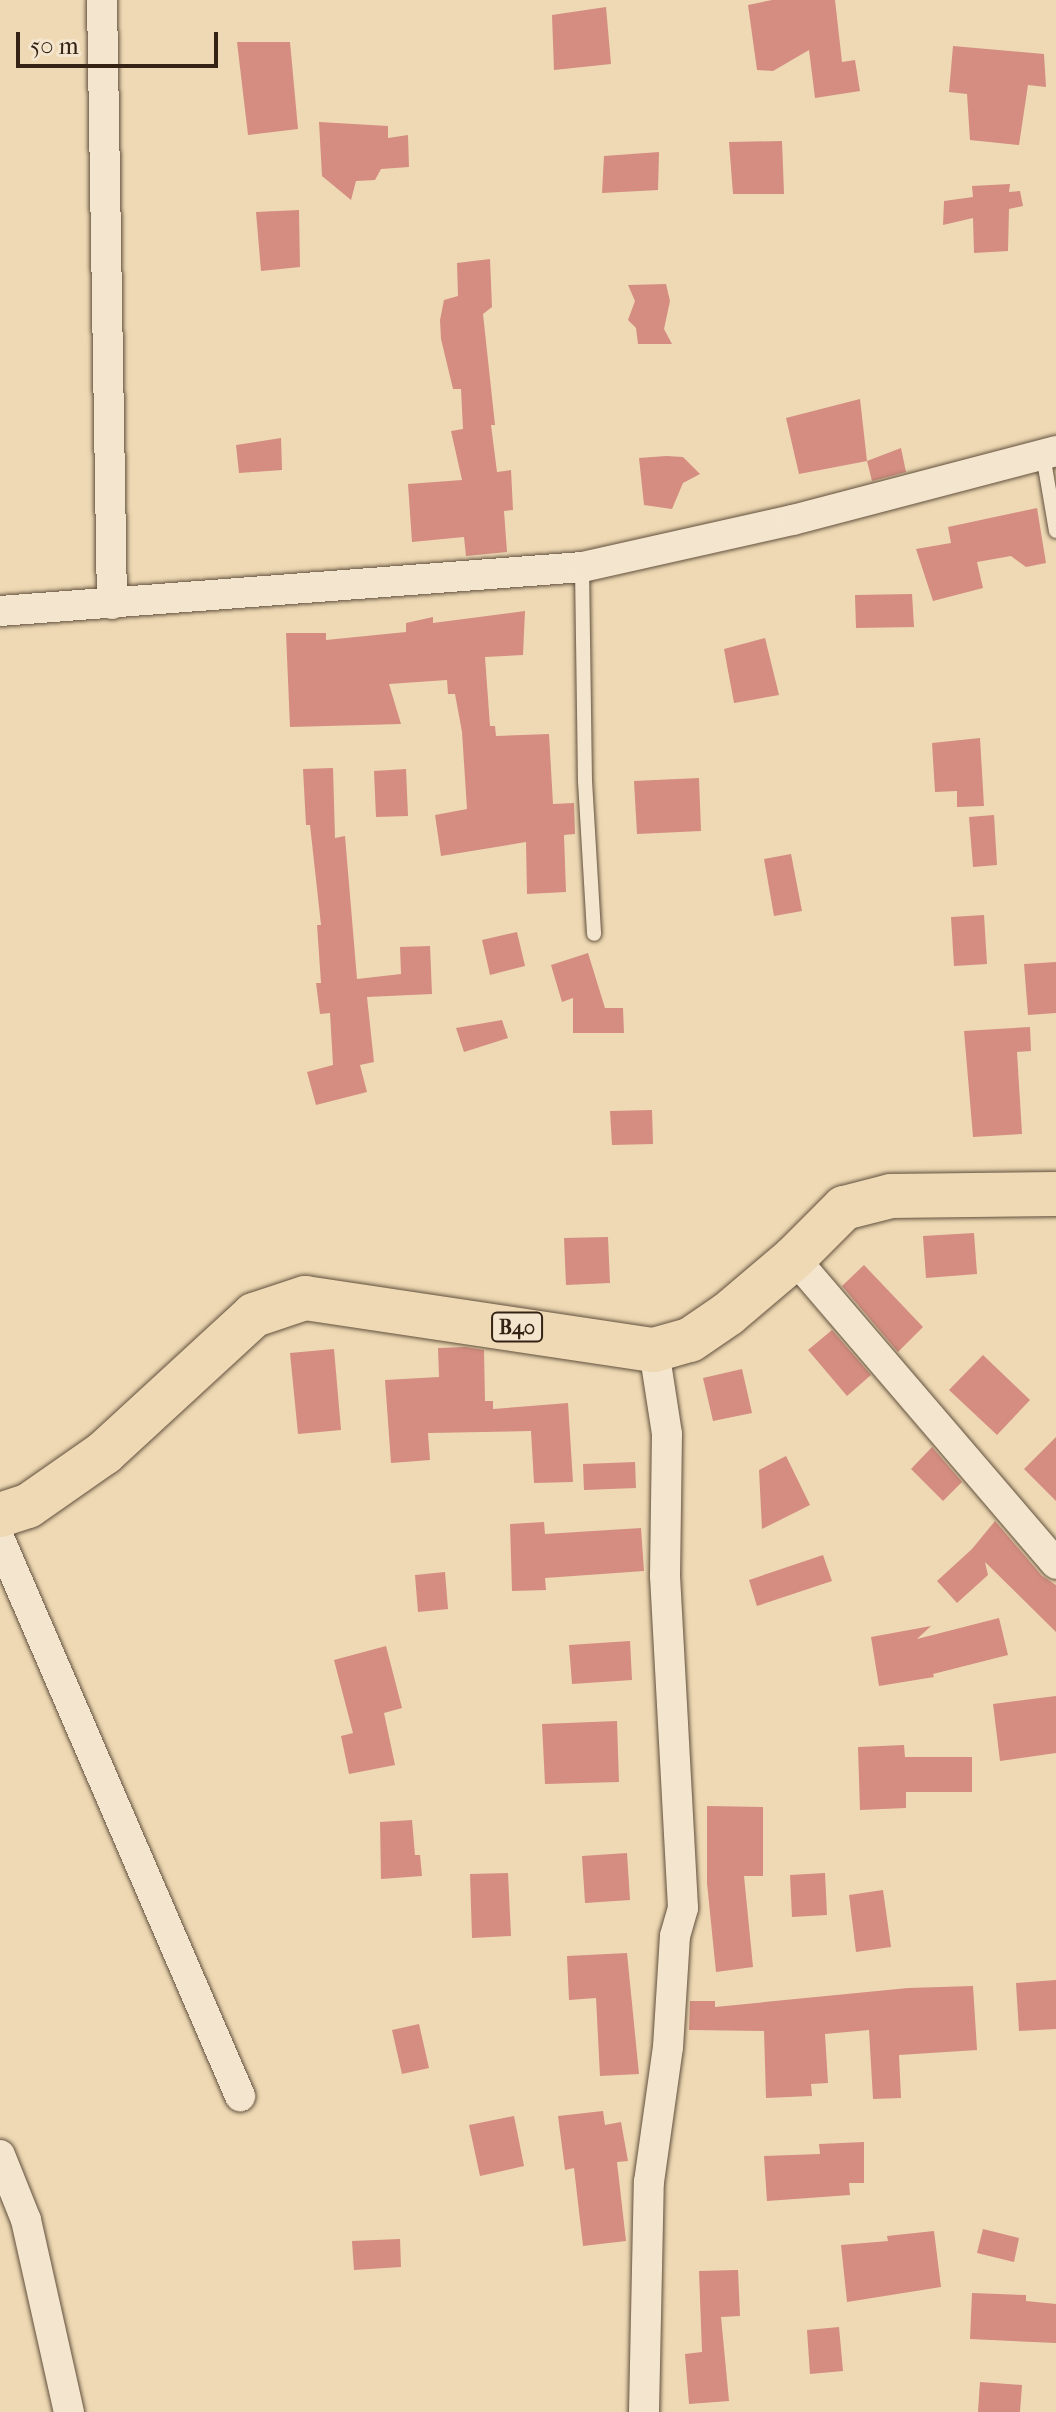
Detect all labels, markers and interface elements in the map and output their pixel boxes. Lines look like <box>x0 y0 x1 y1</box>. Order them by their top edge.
scale bar <box>20 16 222 66</box>
text: 50 m <box>30 32 79 60</box>
road number: B40 <box>491 1311 543 1343</box>

